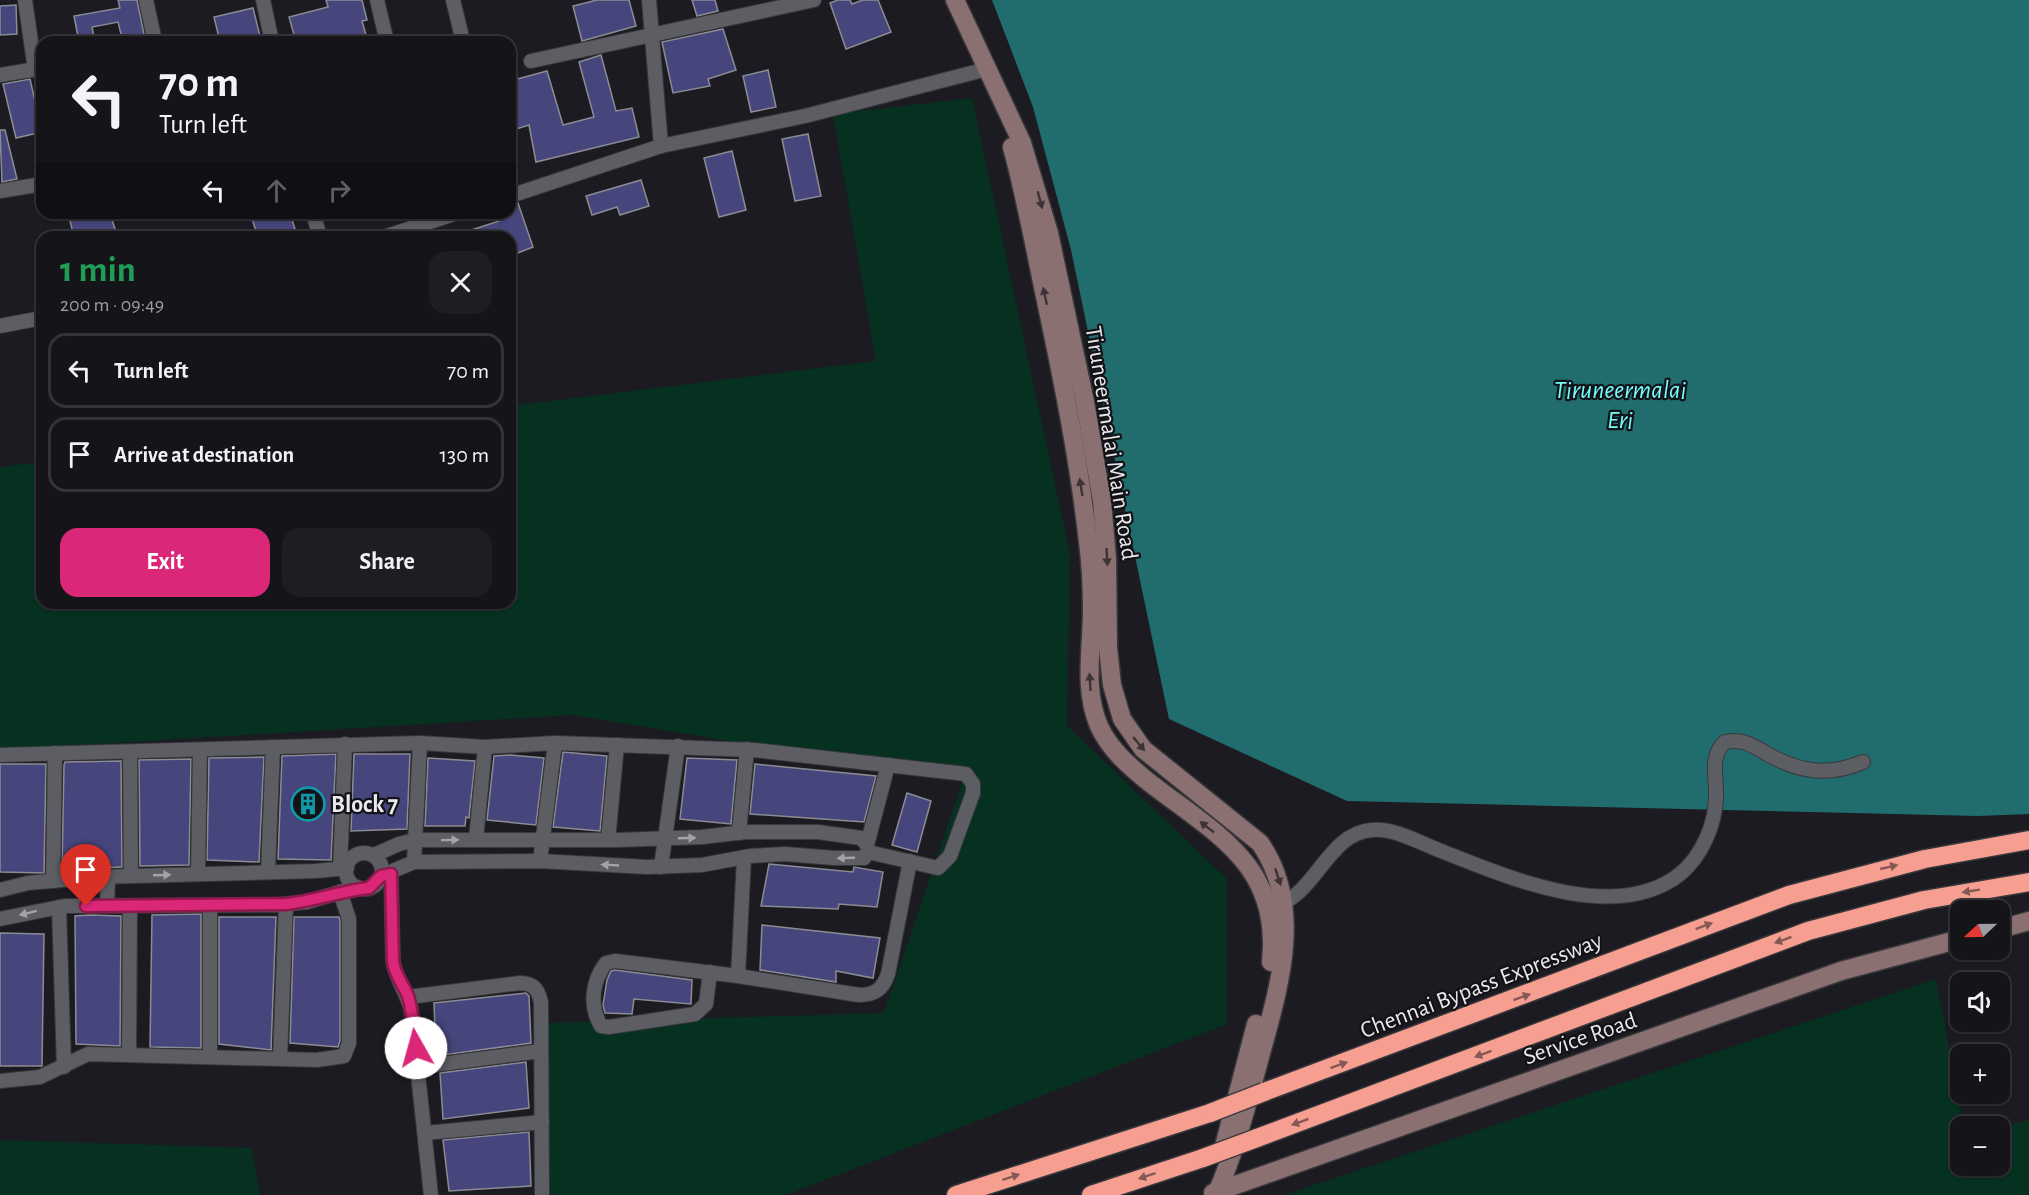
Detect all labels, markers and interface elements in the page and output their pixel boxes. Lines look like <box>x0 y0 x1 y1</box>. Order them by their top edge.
icon: left <box>60 60 138 138</box>
text: 70 m <box>159 62 239 104</box>
text: Turn left <box>159 111 247 138</box>
icon: left <box>197 174 230 207</box>
icon: ahead <box>260 174 293 207</box>
icon: right <box>323 174 356 207</box>
one-way arrow <box>1036 192 1045 210</box>
button: close <box>429 251 492 314</box>
text: 1 min <box>60 252 136 288</box>
one-way arrow <box>1040 286 1049 305</box>
text: 200 m · 09:49 <box>60 295 164 315</box>
street label: Tiruneermalai Main Road <box>1081 325 1141 562</box>
icon: left <box>63 354 96 387</box>
text: Turn left <box>114 360 188 382</box>
text: 70 m <box>447 360 489 382</box>
water label: Tiruneermalai Eri <box>1554 377 1686 433</box>
icon: arrive <box>63 438 96 471</box>
text: Arrive at destination <box>114 444 294 466</box>
text: 130 m <box>440 444 489 466</box>
one-way arrow <box>1076 478 1085 497</box>
button: Exit <box>60 528 270 597</box>
button: Share <box>282 528 492 597</box>
one-way arrow <box>1103 547 1112 566</box>
one-way arrow <box>1086 672 1095 691</box>
one-way arrow <box>1133 736 1146 752</box>
building icon: Block 7 <box>290 786 326 822</box>
place label: Block 7 <box>331 793 398 817</box>
one-way arrow <box>1199 821 1215 834</box>
one-way arrow <box>677 833 696 842</box>
one-way arrow <box>441 835 460 845</box>
pin <box>60 844 111 906</box>
icon: arrive <box>69 853 102 886</box>
one-way arrow <box>837 853 856 863</box>
one-way arrow <box>601 860 620 870</box>
one-way arrow <box>1880 862 1899 871</box>
one-way arrow <box>1274 868 1283 886</box>
one-way arrow <box>153 871 172 880</box>
one-way arrow <box>1962 886 1981 895</box>
north arrow <box>1950 900 2010 960</box>
map controls <box>1950 900 2010 1176</box>
one-way arrow <box>19 908 38 918</box>
one-way arrow <box>1695 921 1713 931</box>
street label: Chennai Bypass Expressway <box>1357 929 1606 1043</box>
one-way arrow <box>1774 936 1792 945</box>
button: sound <box>1950 972 2010 1032</box>
one-way arrow <box>1513 991 1531 1001</box>
street label: Service Road <box>1521 1008 1640 1069</box>
position arrow <box>384 1016 448 1080</box>
button: + <box>1950 1044 2010 1104</box>
one-way arrow <box>1474 1049 1492 1059</box>
one-way arrow <box>1330 1059 1348 1069</box>
button: − <box>1950 1116 2010 1176</box>
one-way arrow <box>1291 1118 1309 1127</box>
one-way arrow <box>1002 1172 1020 1181</box>
one-way arrow <box>1138 1172 1156 1181</box>

